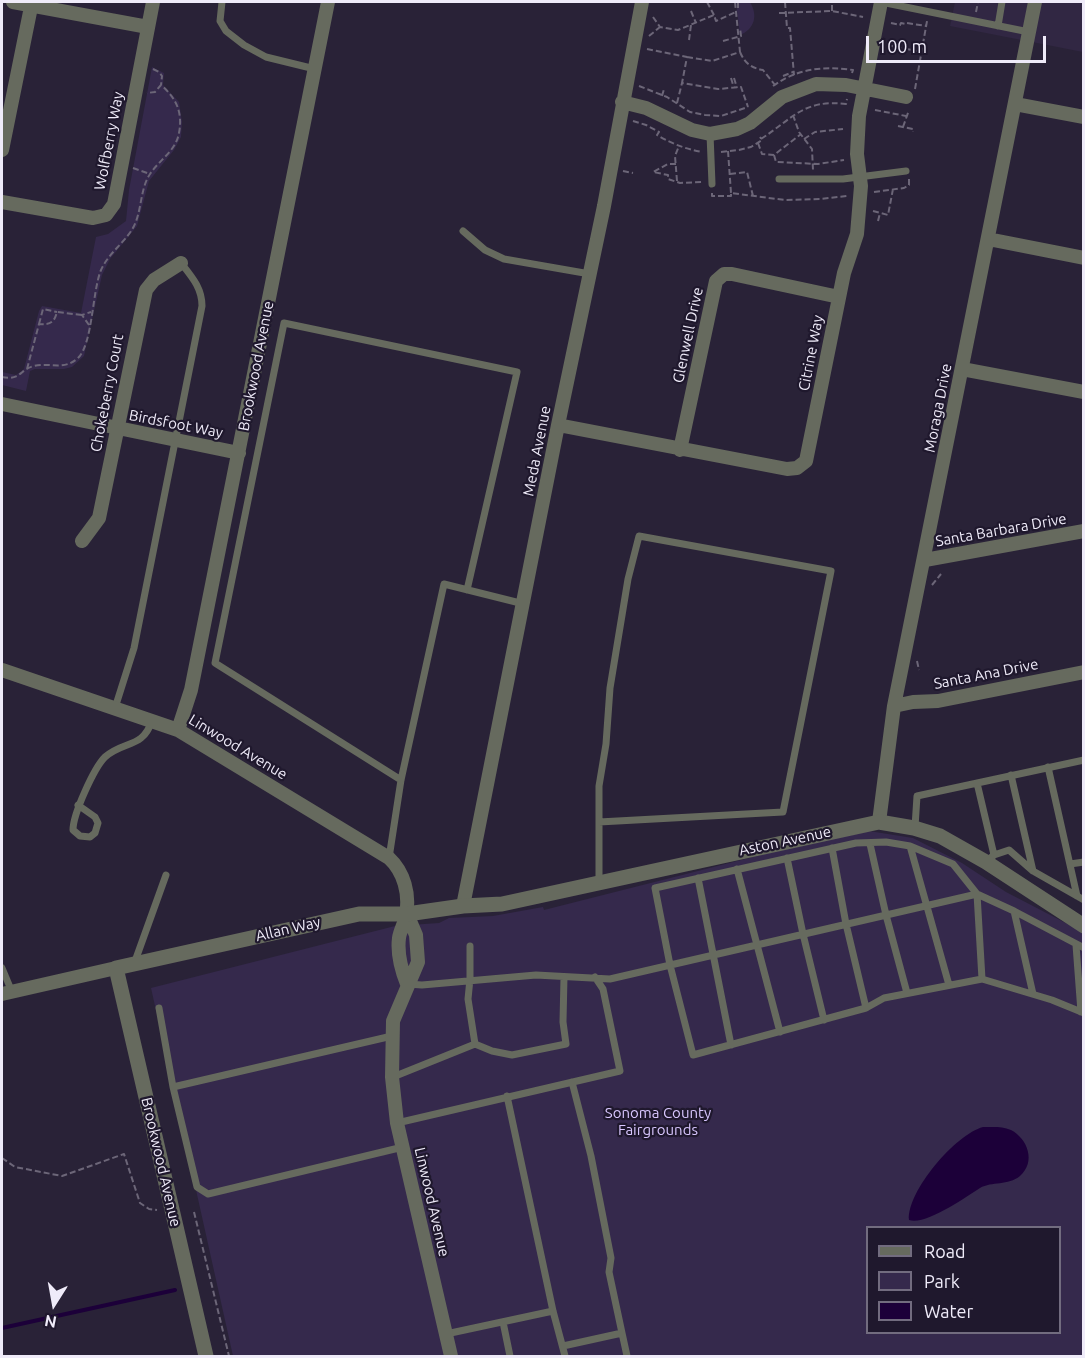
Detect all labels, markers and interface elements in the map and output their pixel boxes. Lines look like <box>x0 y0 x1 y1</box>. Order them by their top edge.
scale bar <box>869 24 1049 62</box>
text: 100 m <box>877 36 927 56</box>
street label: Wolfberry Way <box>91 90 127 192</box>
street label: Glenwell Drive <box>669 286 707 384</box>
street label: Brookwood Avenue <box>235 299 277 433</box>
street label: Citrine Way <box>795 314 827 392</box>
street label: Chokeberry Court <box>87 333 127 453</box>
street label: Moraga Drive <box>921 362 955 454</box>
street label: Meda Avenue <box>519 404 555 498</box>
street label: Birdsfoot Way <box>128 406 224 442</box>
street label: Santa Barbara Drive <box>934 510 1068 550</box>
street label: Santa Ana Drive <box>932 655 1040 693</box>
street label: Linwood Avenue <box>185 711 291 783</box>
street label: Aston Avenue <box>737 822 833 860</box>
street label: Allan Way <box>254 913 322 945</box>
street label: Brookwood Avenue <box>137 1096 185 1228</box>
park label: Sonoma County Fairgrounds <box>605 1104 711 1139</box>
street label: Linwood Avenue <box>411 1146 453 1258</box>
legend <box>866 1226 1061 1334</box>
text: Road <box>924 1241 966 1261</box>
text: Park <box>924 1271 960 1291</box>
north arrow <box>24 1274 84 1334</box>
text: Water <box>924 1301 973 1321</box>
text: N <box>43 1312 58 1332</box>

